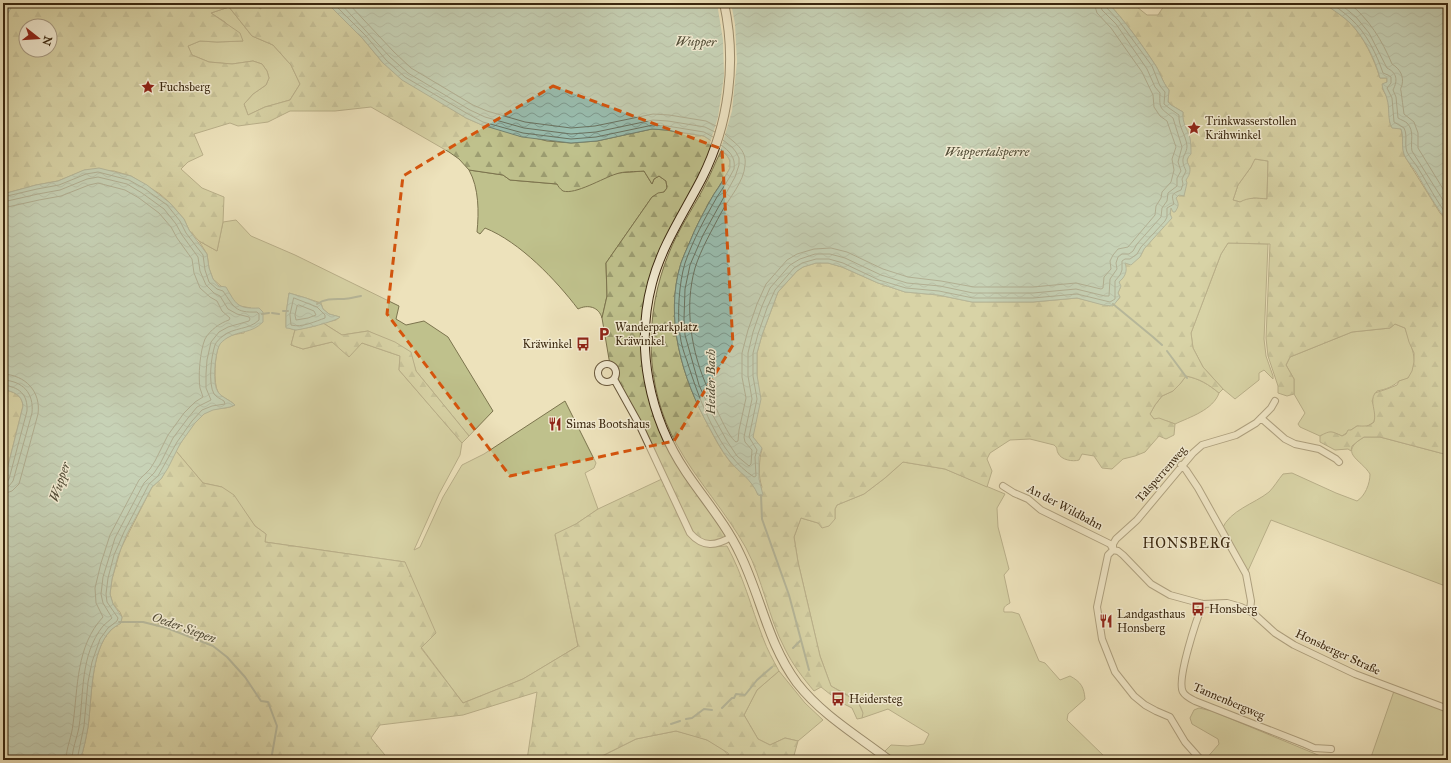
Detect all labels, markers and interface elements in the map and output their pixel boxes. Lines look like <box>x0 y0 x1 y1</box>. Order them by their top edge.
north arrow <box>18 18 58 58</box>
text: N <box>39 34 55 48</box>
water label: Wupper <box>675 34 717 50</box>
place icon: Fuchsberg <box>140 79 156 95</box>
place label: Fuchsberg <box>159 80 211 95</box>
place label: Trinkwasserstollen Krähwinkel <box>1205 114 1297 142</box>
place icon: Trinkwasserstollen Krähwinkel <box>1186 120 1202 136</box>
water label: Wuppertalsperre <box>945 144 1030 160</box>
place label: Wanderparkplatz Kräwinkel <box>615 320 698 348</box>
parking icon: Wanderparkplatz Kräwinkel <box>596 326 612 342</box>
bus stop icon: Kräwinkel <box>575 336 591 352</box>
place label: Kräwinkel <box>523 337 573 351</box>
water label: Heider Bach <box>703 349 719 416</box>
restaurant icon: Simas Bootshaus <box>547 416 563 432</box>
place label: Simas Bootshaus <box>566 417 650 431</box>
street label: Talsperrenweg <box>1133 443 1190 506</box>
water label: Wupper <box>46 460 74 504</box>
street label: An der Wildbahn <box>1024 481 1105 533</box>
district label: HONSBERG <box>1142 535 1232 552</box>
bus stop icon: Honsberg <box>1190 601 1206 617</box>
place label: Honsberg <box>1209 602 1258 617</box>
place label: Landgasthaus Honsberg <box>1117 607 1185 636</box>
water label: Oeder Siepen <box>150 609 218 647</box>
restaurant icon: Landgasthaus Honsberg <box>1098 613 1114 629</box>
street label: Honsberger Straße <box>1293 626 1383 679</box>
street label: Tannenbergweg <box>1191 680 1267 723</box>
bus stop icon: Heidersteg <box>830 691 846 707</box>
place label: Heidersteg <box>849 692 903 707</box>

